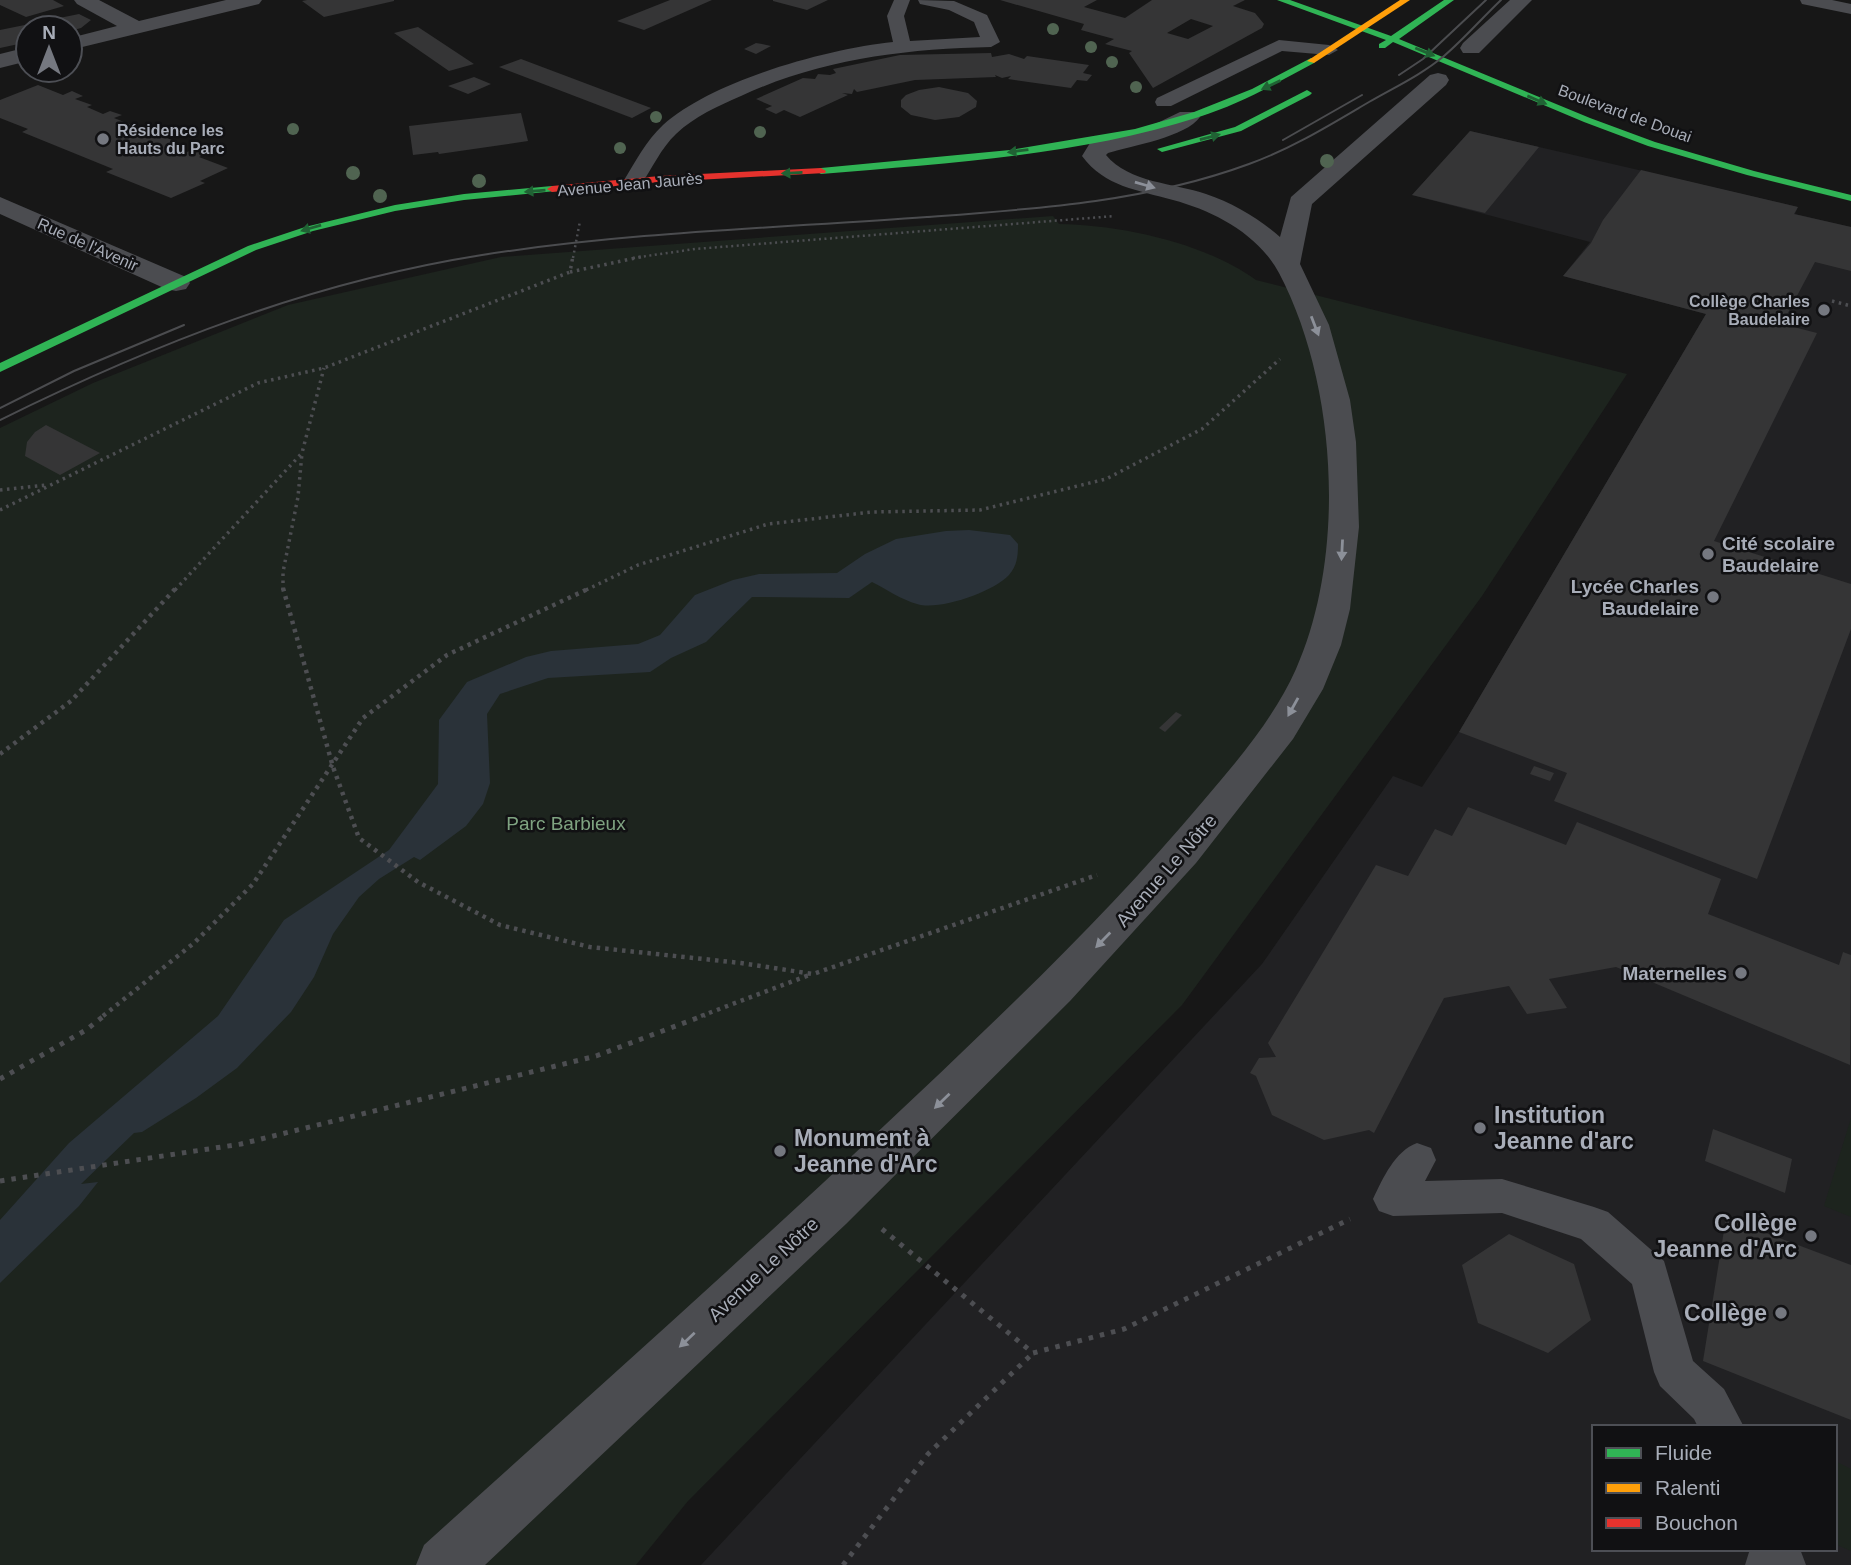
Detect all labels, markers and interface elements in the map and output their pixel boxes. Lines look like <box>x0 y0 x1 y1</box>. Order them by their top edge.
north arrow <box>14 14 84 84</box>
text: N <box>42 22 56 43</box>
one-way arrow <box>1414 46 1435 57</box>
one-way arrow <box>1261 79 1281 91</box>
street label: Boulevard de Douai <box>1556 81 1694 145</box>
one-way arrow <box>1526 94 1547 105</box>
place label: Résidence les Hauts du Parc <box>117 122 225 157</box>
marker: Résidence les Hauts du Parc <box>95 131 111 147</box>
one-way arrow <box>1200 132 1221 142</box>
one-way arrow <box>1007 146 1029 157</box>
one-way arrow <box>781 168 803 179</box>
street label: Avenue Jean Jaurès <box>557 170 703 199</box>
one-way arrow <box>1135 180 1156 190</box>
one-way arrow <box>524 186 546 197</box>
street label: Rue de l'Avenir <box>35 215 141 274</box>
one-way arrow <box>300 224 321 234</box>
place label: Collège Charles Baudelaire <box>1689 293 1810 328</box>
marker: Collège Charles Baudelaire <box>1816 302 1832 318</box>
one-way arrow <box>1309 316 1320 337</box>
place label: Cité scolaire Baudelaire <box>1722 533 1835 576</box>
one-way arrow <box>1337 540 1348 562</box>
marker: Cité scolaire Baudelaire <box>1700 546 1716 562</box>
place label: Lycée Charles Baudelaire <box>1571 576 1699 619</box>
marker: Lycée Charles Baudelaire <box>1705 589 1721 605</box>
one-way arrow <box>1287 697 1299 717</box>
street label: Avenue Le Nôtre <box>1112 810 1221 931</box>
park label: Parc Barbieux <box>506 813 626 834</box>
one-way arrow <box>1096 931 1112 948</box>
place label: Maternelles <box>1622 963 1727 984</box>
marker: Maternelles <box>1733 965 1749 981</box>
one-way arrow <box>934 1092 951 1108</box>
place label: Institution Jeanne d'arc <box>1494 1102 1634 1154</box>
marker: Institution Jeanne d'arc <box>1472 1120 1488 1136</box>
place label: Monument à Jeanne d'Arc <box>794 1125 938 1177</box>
marker: Monument à Jeanne d'Arc <box>772 1143 788 1159</box>
place label: Collège Jeanne d'Arc <box>1653 1210 1797 1262</box>
street label: Avenue Le Nôtre <box>704 1213 823 1326</box>
marker: Collège Jeanne d'Arc <box>1803 1228 1819 1244</box>
place label: Collège <box>1684 1300 1767 1326</box>
marker: Collège <box>1773 1305 1789 1321</box>
one-way arrow <box>678 1332 696 1348</box>
legend <box>1592 1425 1837 1551</box>
text: Fluide <box>1655 1441 1712 1464</box>
text: Ralenti <box>1655 1476 1720 1499</box>
text: Bouchon <box>1655 1511 1738 1534</box>

